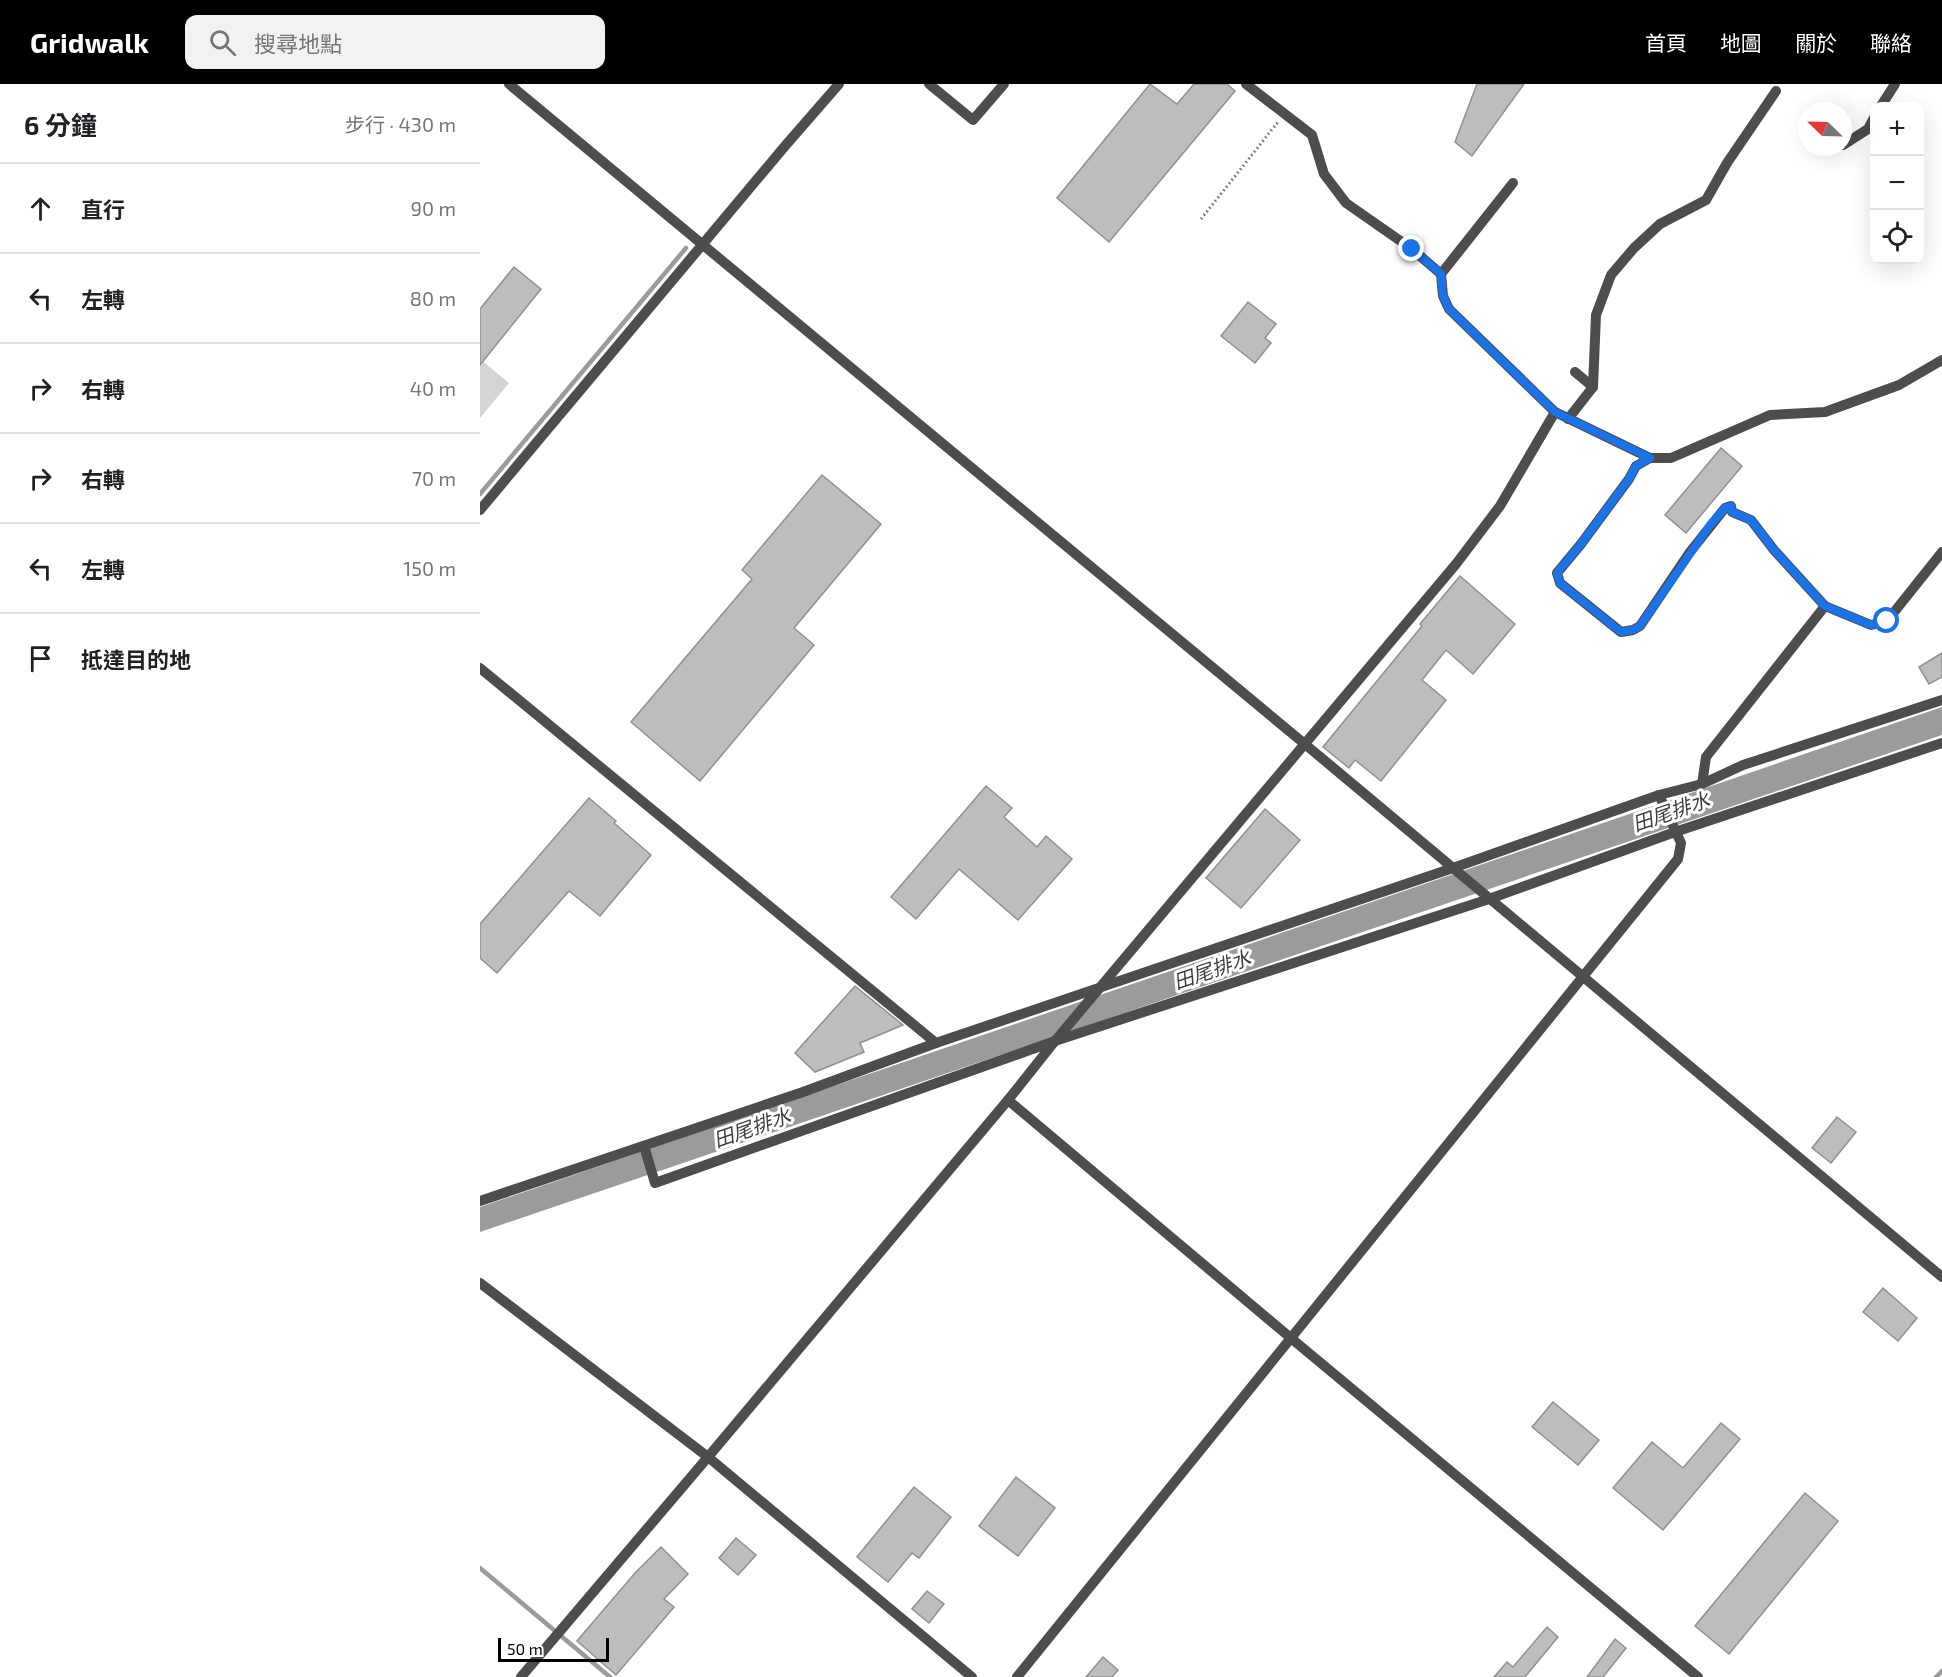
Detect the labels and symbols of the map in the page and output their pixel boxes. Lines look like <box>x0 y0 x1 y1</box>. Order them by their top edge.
north arrow <box>1798 102 1852 156</box>
route end <box>1398 235 1424 261</box>
route start <box>1873 607 1899 633</box>
water label: 田尾排水 <box>1629 786 1713 835</box>
water label: 田尾排水 <box>1170 944 1254 993</box>
water label: 田尾排水 <box>710 1102 794 1151</box>
scale bar <box>498 1635 609 1662</box>

